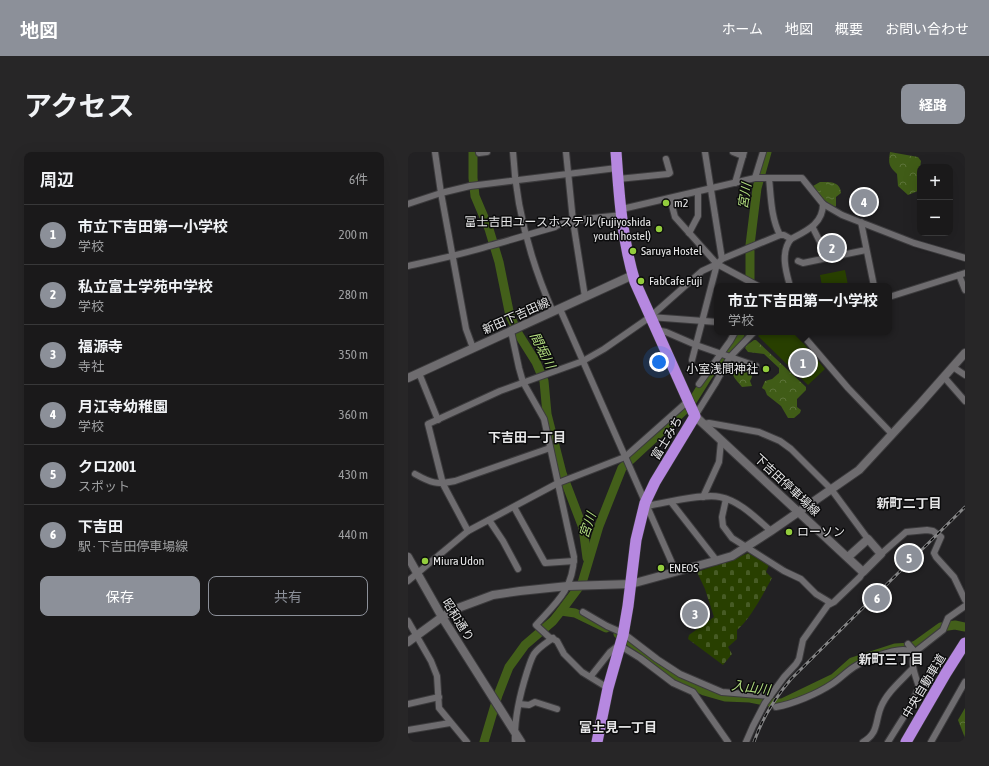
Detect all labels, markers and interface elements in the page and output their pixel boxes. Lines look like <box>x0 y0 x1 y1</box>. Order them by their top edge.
text: 地図 <box>20 19 58 41</box>
text: ホーム <box>721 21 763 37</box>
text: 地図 <box>785 21 813 37</box>
text: 概要 <box>835 21 863 37</box>
text: お問い合わせ <box>885 21 969 37</box>
button: 経路 <box>901 84 965 124</box>
text: アクセス <box>24 90 135 122</box>
map controls <box>917 164 953 236</box>
button: + <box>917 164 953 200</box>
text: 周辺 <box>40 170 74 190</box>
text: 6件 <box>349 172 368 187</box>
water label: 宮川 <box>735 180 754 210</box>
pin: 4 <box>851 187 877 217</box>
place label: m2 <box>674 196 688 210</box>
marker: m2 <box>661 198 671 208</box>
button: − <box>917 200 953 236</box>
place label: 富士吉田ユースホステル (Fujiyoshida youth hostel) <box>464 215 651 243</box>
text: 市立下吉田第一小学校 <box>78 218 228 235</box>
marker: 富士吉田ユースホステル (Fujiyoshida youth hostel) <box>654 224 664 234</box>
text: 1 <box>50 227 56 242</box>
text: 200 m <box>339 227 368 242</box>
pin: 2 <box>819 233 845 263</box>
text: 学校 <box>78 239 104 254</box>
place label: Saruya Hostel <box>641 244 703 258</box>
marker: Saruya Hostel <box>628 246 638 256</box>
place label: FabCafe Fuji <box>649 274 702 288</box>
marker: FabCafe Fuji <box>636 276 646 286</box>
text: 私立富士学苑中学校 <box>78 278 213 295</box>
popup <box>714 283 892 335</box>
text: 2 <box>50 287 56 302</box>
text: 280 m <box>339 287 368 302</box>
text: 市立下吉田第一小学校 <box>728 292 878 309</box>
street label: 新田下吉田線 <box>480 295 552 337</box>
text: 学校 <box>78 299 104 314</box>
text: 学校 <box>728 313 754 328</box>
water label: 間堀川 <box>527 329 559 373</box>
text: 福源寺 <box>78 338 123 355</box>
text: 3 <box>50 347 56 362</box>
text: 350 m <box>339 347 368 362</box>
pin: 1 <box>790 348 816 378</box>
your location <box>649 352 669 372</box>
text: 寺社 <box>78 359 104 374</box>
place label: 小室浅間神社 <box>686 362 758 376</box>
marker: 小室浅間神社 <box>761 364 771 374</box>
text: 月江寺幼稚園 <box>78 398 168 415</box>
text: 4 <box>50 407 56 422</box>
text: 360 m <box>339 407 368 422</box>
street label: 富士みち <box>649 414 685 462</box>
text: 学校 <box>78 419 104 434</box>
district label: 下吉田一丁目 <box>488 430 566 445</box>
street label: 下吉田停車場線 <box>752 451 822 519</box>
text: クロ2001 <box>78 458 136 475</box>
text: 5 <box>50 467 56 482</box>
text: 430 m <box>339 467 368 482</box>
text: スポット <box>78 479 130 494</box>
district label: 新町二丁目 <box>876 496 942 511</box>
water label: 宮川 <box>576 509 599 540</box>
text: 下吉田 <box>78 518 123 535</box>
place label: ローソン <box>797 525 845 539</box>
text: 6 <box>50 527 56 542</box>
text: 440 m <box>339 527 368 542</box>
marker: ローソン <box>784 527 794 537</box>
text: 駅 · 下吉田停車場線 <box>78 539 188 554</box>
pin: 5 <box>896 543 922 573</box>
place label: Miura Udon <box>433 554 484 568</box>
marker: Miura Udon <box>420 556 430 566</box>
place label: ENEOS <box>669 561 698 575</box>
marker: ENEOS <box>656 563 666 573</box>
button: 保存 <box>40 576 200 616</box>
button: 共有 <box>208 576 368 616</box>
pin: 6 <box>864 583 890 613</box>
street label: 昭和通り <box>439 596 477 644</box>
pin: 3 <box>682 599 708 629</box>
district label: 新町三丁目 <box>858 652 924 667</box>
street label: 中央自動車道 <box>899 652 949 720</box>
water label: 入山川 <box>731 678 773 698</box>
district label: 富士見一丁目 <box>579 720 657 735</box>

